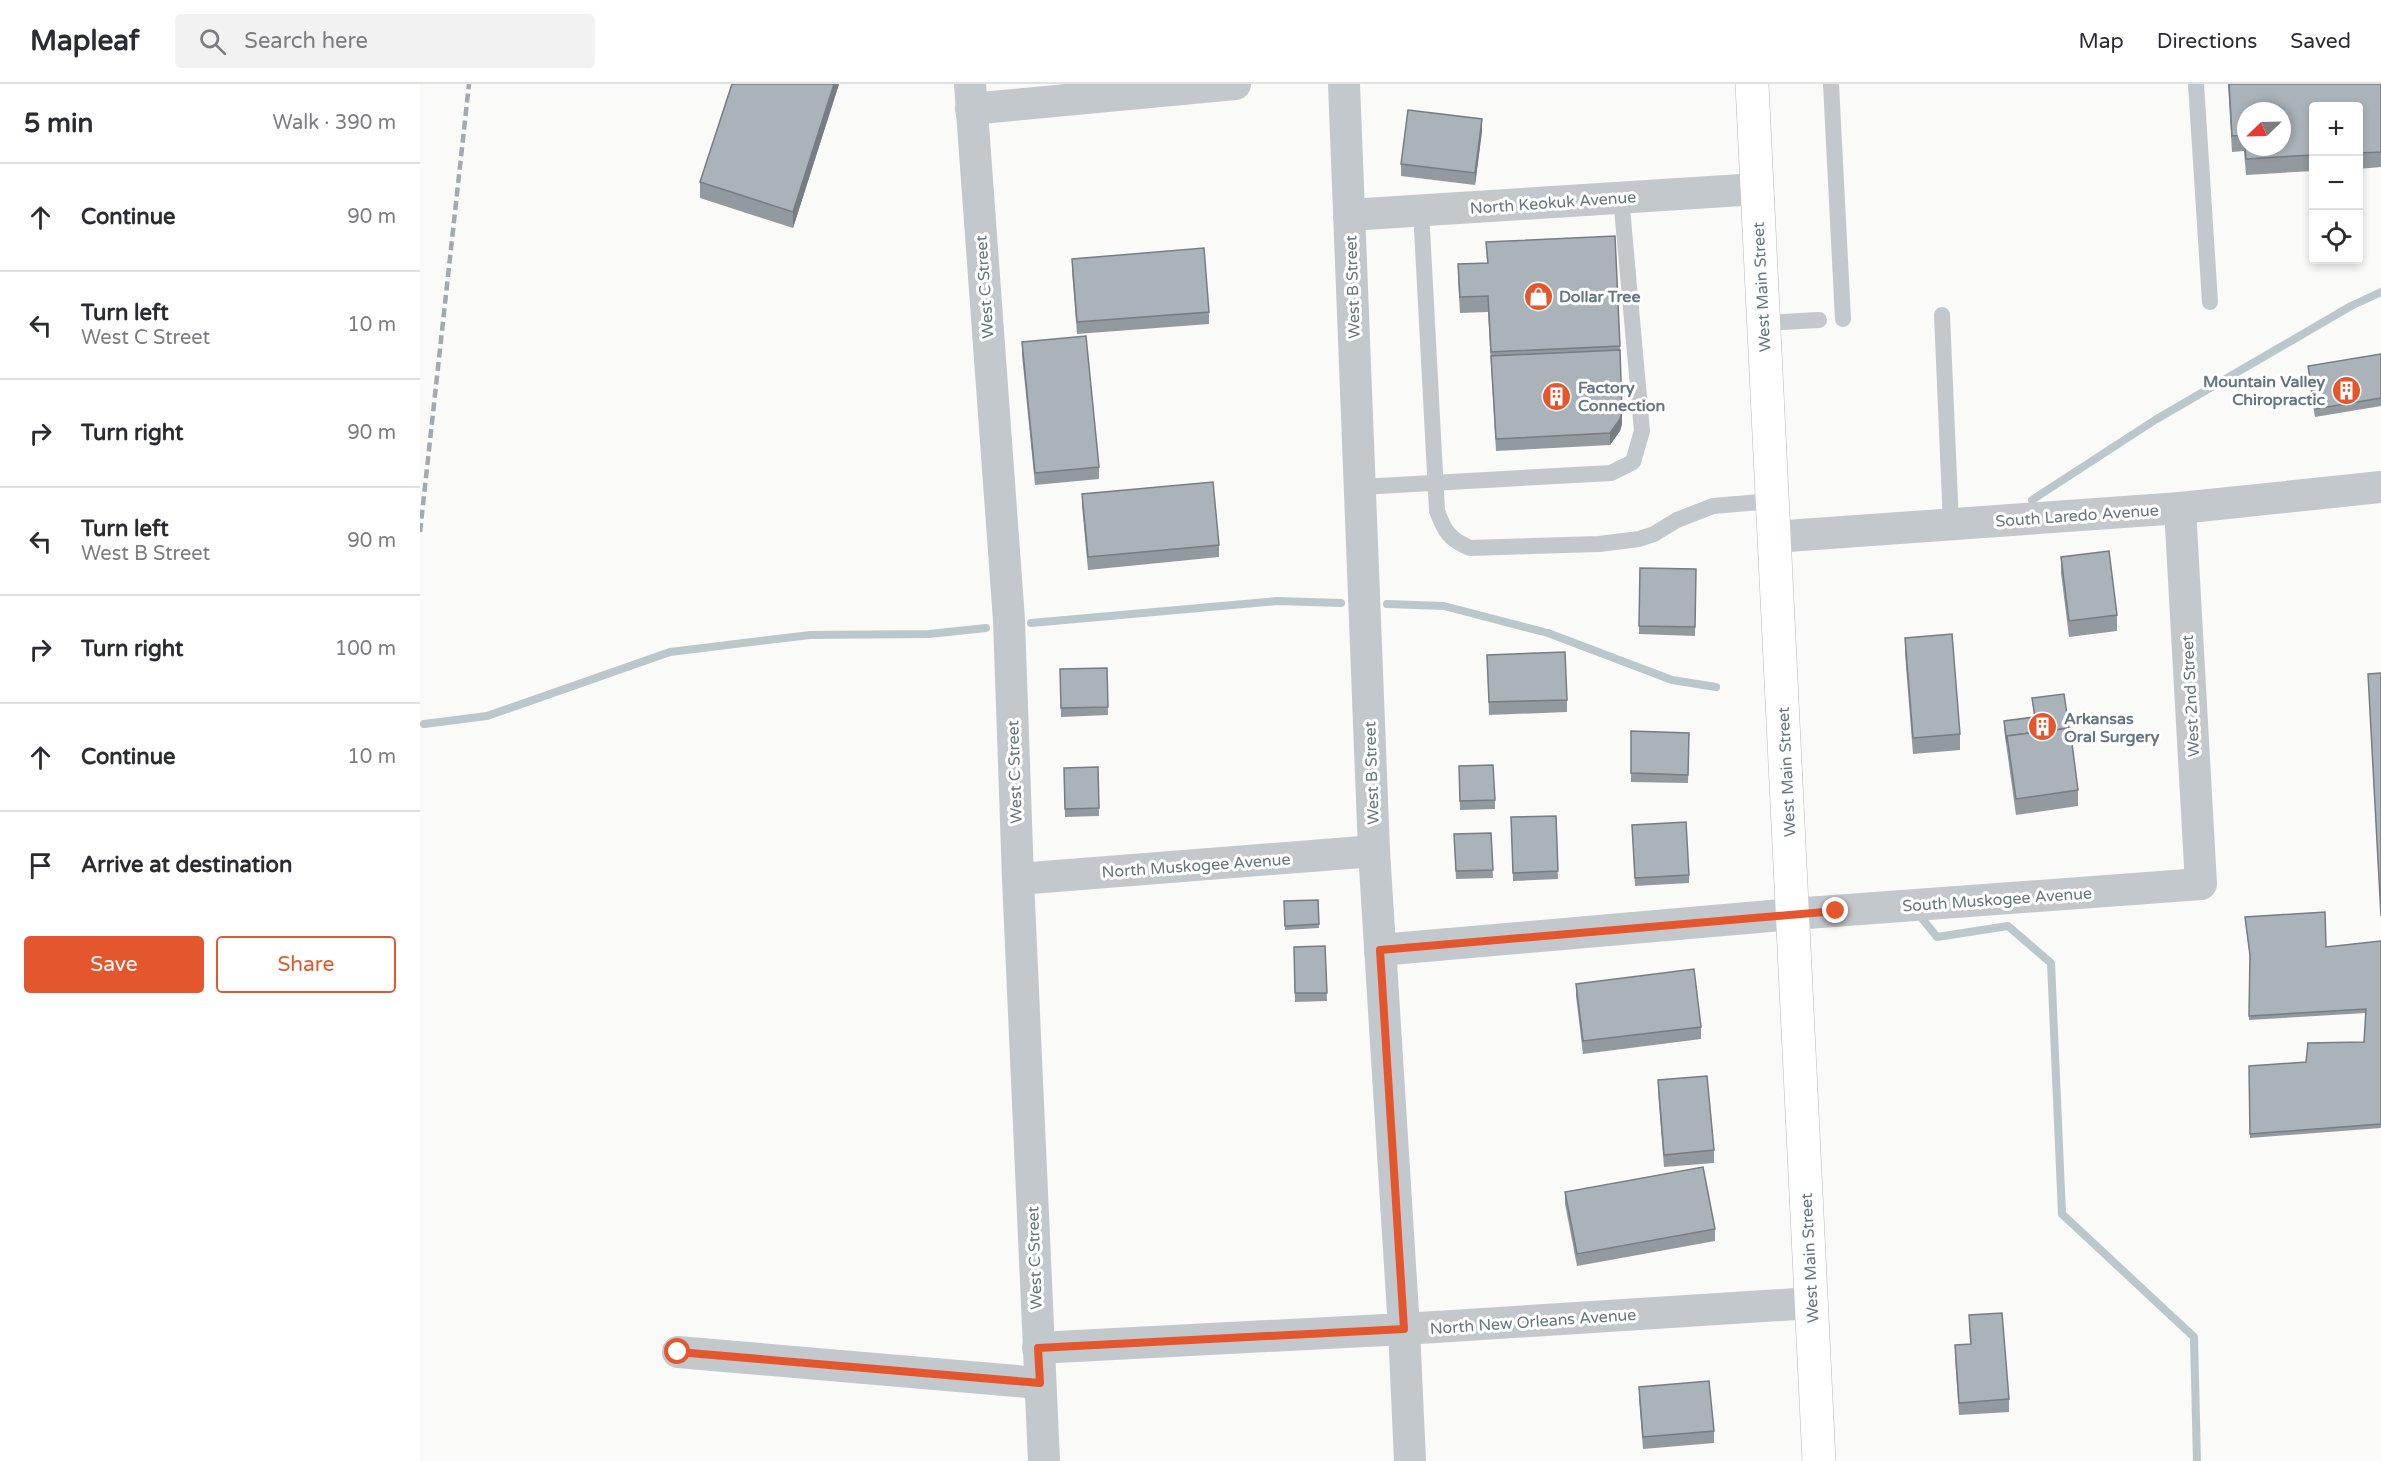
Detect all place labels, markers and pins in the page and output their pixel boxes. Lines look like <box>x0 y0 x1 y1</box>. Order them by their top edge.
shop icon: Dollar Tree <box>1522 280 1554 312</box>
place label: Dollar Tree <box>1559 287 1640 307</box>
place label: Mountain Valley Chiropractic <box>2203 372 2325 410</box>
building icon: Mountain Valley Chiropractic <box>2330 374 2362 406</box>
place label: Factory Connection <box>1578 378 1665 416</box>
building icon: Factory Connection <box>1541 380 1573 412</box>
place label: Arkansas Oral Surgery <box>2064 709 2160 747</box>
building icon: Arkansas Oral Surgery <box>2027 711 2059 743</box>

